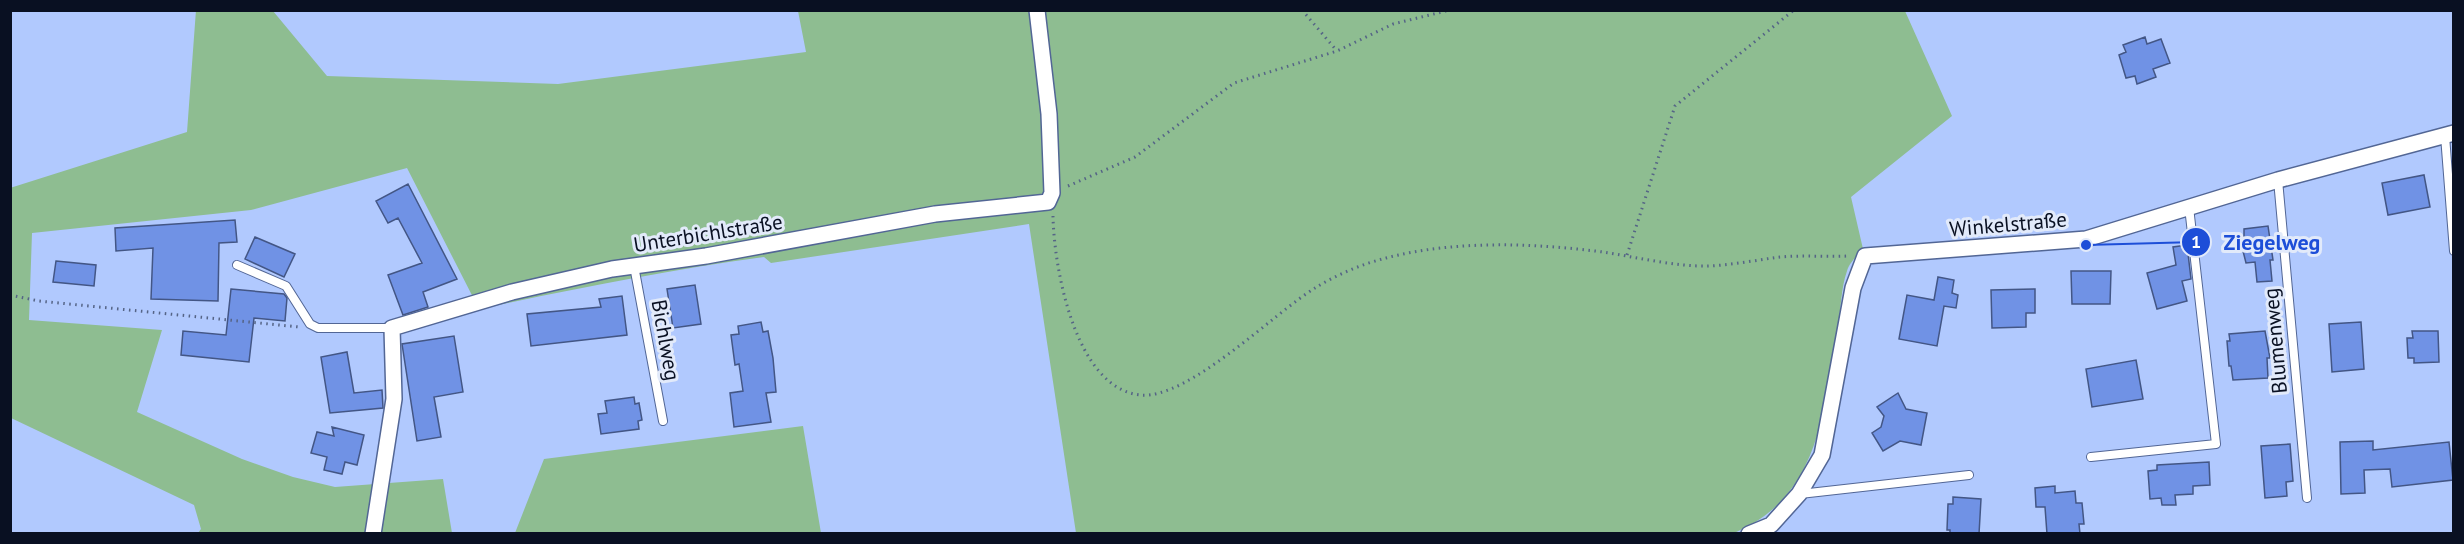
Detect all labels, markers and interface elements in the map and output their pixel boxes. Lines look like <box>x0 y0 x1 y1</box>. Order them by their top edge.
street label: Winkelstraße <box>1948 205 2068 243</box>
street label: Unterbichlstraße <box>632 208 784 258</box>
callout: Ziegelweg <box>2181 222 2332 262</box>
text: Ziegelweg <box>2224 228 2320 256</box>
text: 1 <box>2191 230 2201 253</box>
street label: Blumenweg <box>2257 287 2293 395</box>
street label: Bichlweg <box>646 297 686 383</box>

